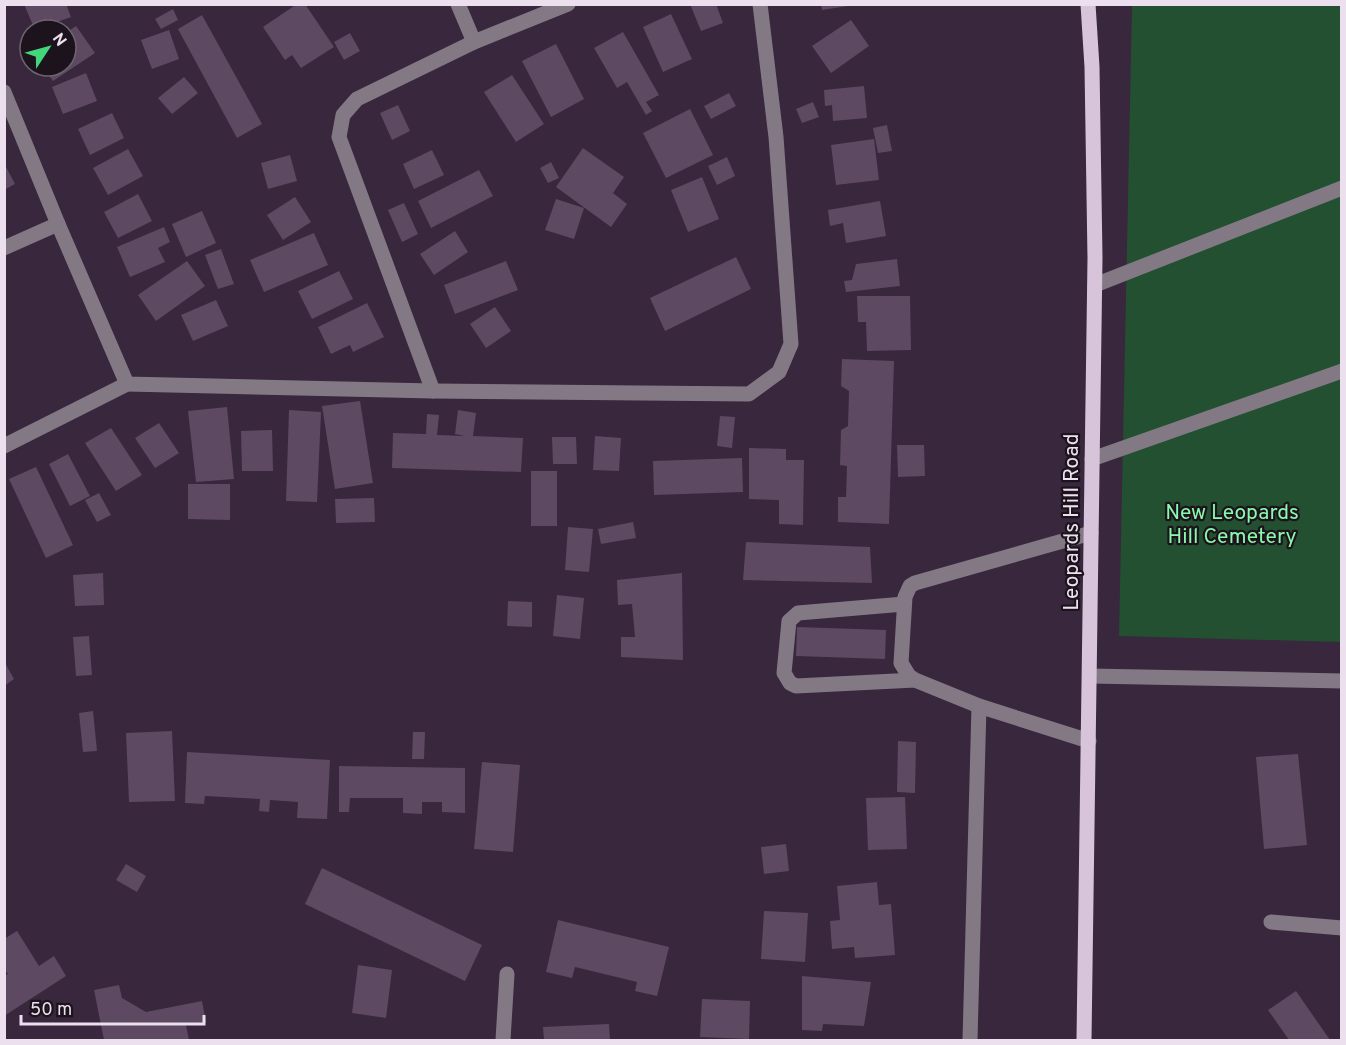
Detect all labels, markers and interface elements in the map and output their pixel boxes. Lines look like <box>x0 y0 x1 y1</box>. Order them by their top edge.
north arrow <box>18 18 78 78</box>
text: N <box>47 30 70 51</box>
street label: Leopards Hill Road <box>1059 433 1086 611</box>
park label: New Leopards Hill Cemetery <box>1165 500 1299 551</box>
scale bar <box>21 988 204 1026</box>
text: 50 m <box>30 999 72 1022</box>

